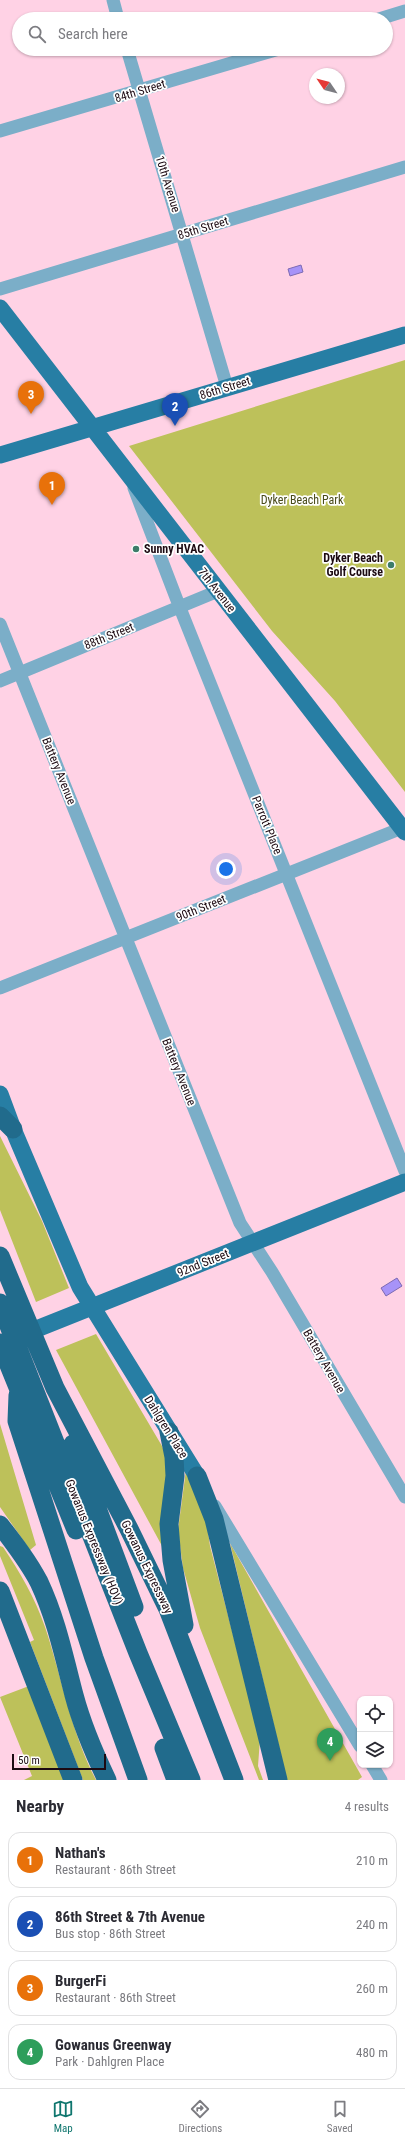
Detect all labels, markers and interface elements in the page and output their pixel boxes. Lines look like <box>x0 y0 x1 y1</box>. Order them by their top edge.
search box <box>12 12 393 56</box>
icon: search <box>26 23 48 45</box>
text: Search here <box>58 25 128 43</box>
north arrow <box>309 68 345 104</box>
street label: 84th Street <box>113 77 167 105</box>
street label: 10th Avenue <box>153 154 183 214</box>
street label: 85th Street <box>176 214 230 242</box>
street label: 86th Street <box>198 374 252 402</box>
pin: 3 <box>18 381 44 414</box>
pin: 2 <box>162 393 188 426</box>
pin: 1 <box>39 472 65 505</box>
park label: Dyker Beach Park <box>261 493 344 507</box>
place label: Sunny HVAC <box>144 542 204 556</box>
marker: Sunny HVAC <box>131 544 141 554</box>
place label: Dyker Beach Golf Course <box>323 551 383 579</box>
marker: Dyker Beach Golf Course <box>386 560 396 570</box>
street label: 7th Avenue <box>195 565 239 615</box>
street label: 88th Street <box>82 620 136 652</box>
street label: Battery Avenue <box>39 735 79 807</box>
street label: Parrott Place <box>249 794 285 857</box>
your location <box>216 859 236 879</box>
street label: 90th Street <box>174 892 228 924</box>
street label: Battery Avenue <box>159 1036 199 1108</box>
street label: 92nd Street <box>175 1246 231 1280</box>
street label: Battery Avenue <box>300 1327 348 1396</box>
street label: Dahlgren Place <box>141 1393 191 1461</box>
street label: Gowanus Expressway (HOV) <box>62 1477 126 1607</box>
street label: Gowanus Expressway <box>118 1518 176 1616</box>
map controls <box>357 1696 393 1768</box>
button: locate <box>357 1696 393 1732</box>
pin: 4 <box>317 1728 343 1761</box>
button: layers <box>357 1732 393 1768</box>
scale bar <box>12 1752 106 1771</box>
text: 50 m <box>18 1754 40 1767</box>
text: Nearby <box>16 1796 64 1816</box>
text: 4 results <box>345 1799 389 1814</box>
text: Nathan's <box>55 1844 106 1862</box>
text: 1 <box>27 1853 33 1868</box>
text: 210 m <box>356 1853 388 1868</box>
text: Restaurant · 86th Street <box>55 1862 176 1877</box>
text: 86th Street & 7th Avenue <box>55 1908 205 1926</box>
text: 2 <box>27 1917 33 1932</box>
text: 240 m <box>356 1917 388 1932</box>
text: Bus stop · 86th Street <box>55 1926 165 1941</box>
text: BurgerFi <box>55 1972 106 1990</box>
text: 3 <box>27 1981 33 1996</box>
text: 260 m <box>356 1981 388 1996</box>
text: Restaurant · 86th Street <box>55 1990 176 2005</box>
text: Gowanus Greenway <box>55 2036 171 2054</box>
text: 4 <box>27 2045 33 2060</box>
text: 480 m <box>356 2045 388 2060</box>
text: Park · Dahlgren Place <box>55 2054 164 2069</box>
tab: Map <box>52 2098 74 2135</box>
tab: Directions <box>178 2098 222 2135</box>
tab: Saved <box>327 2098 353 2135</box>

